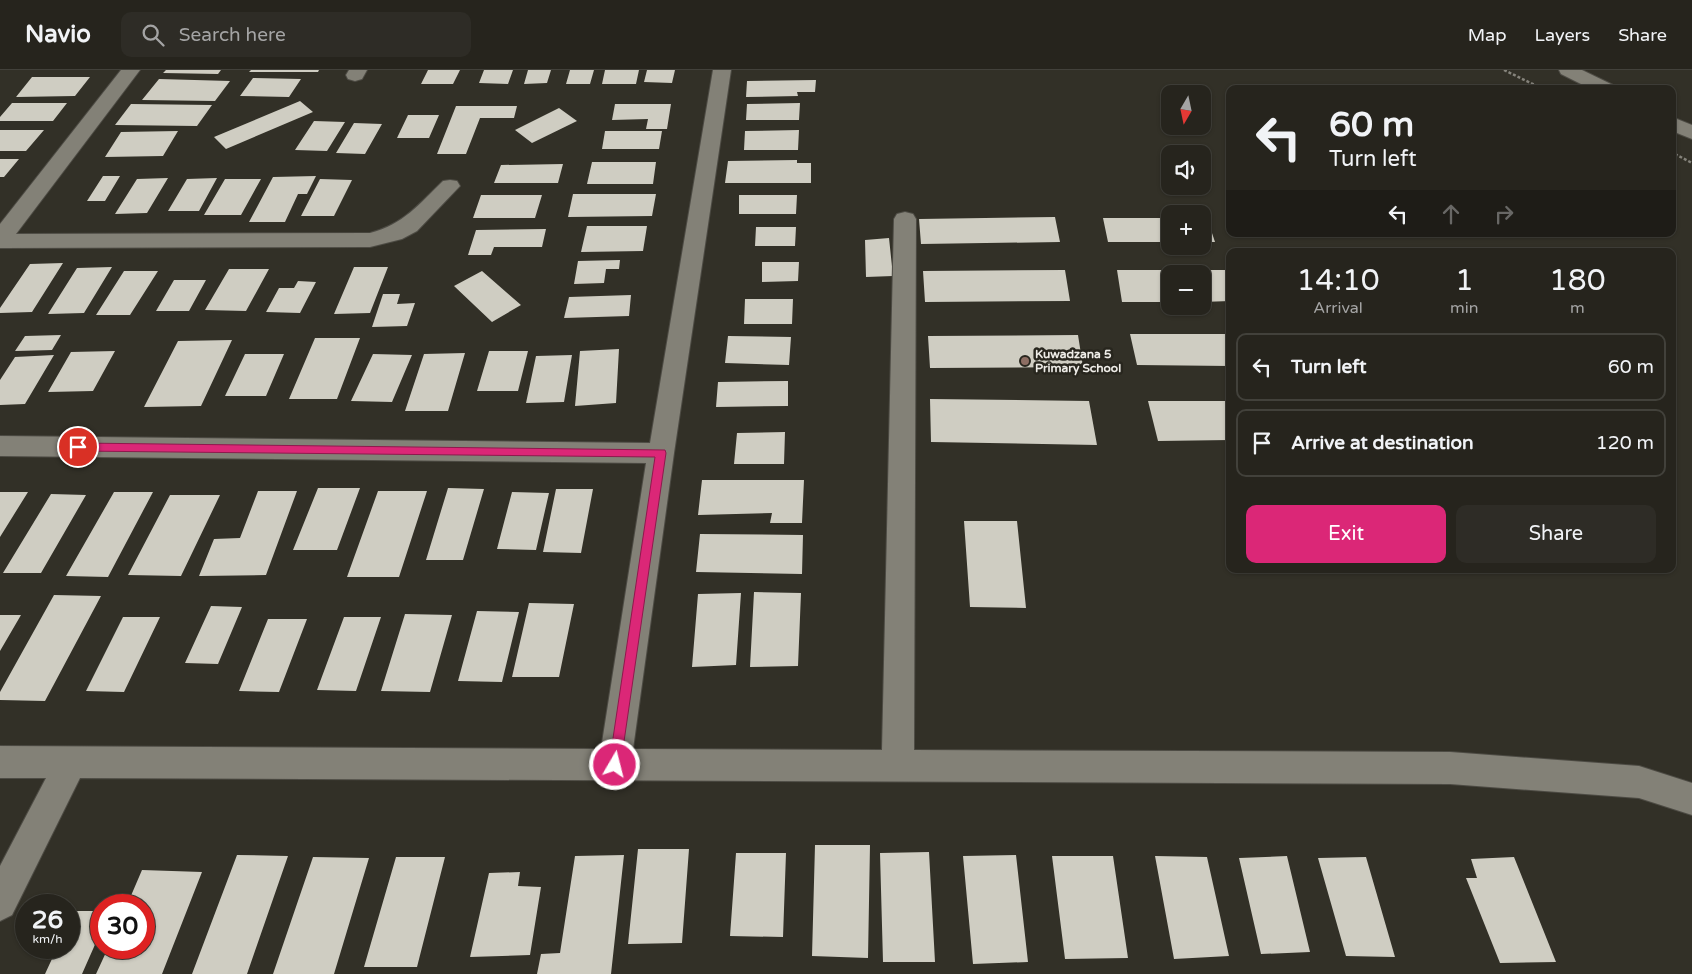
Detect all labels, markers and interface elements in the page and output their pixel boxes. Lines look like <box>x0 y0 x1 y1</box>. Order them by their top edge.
search box <box>121 12 471 57</box>
text: Navio <box>25 20 91 49</box>
icon: search <box>139 21 167 49</box>
text: Search here <box>179 24 286 46</box>
text: Map <box>1468 24 1507 46</box>
text: Layers <box>1535 24 1590 46</box>
text: Share <box>1618 24 1667 46</box>
north arrow <box>1161 85 1211 135</box>
map controls <box>1161 85 1211 315</box>
text: 60 m <box>1329 104 1414 146</box>
icon: left <box>1246 105 1311 170</box>
button: sound <box>1161 145 1211 195</box>
text: Turn left <box>1329 146 1417 172</box>
icon: left <box>1384 200 1412 228</box>
icon: ahead <box>1437 200 1465 228</box>
icon: right <box>1490 200 1518 228</box>
button: + <box>1161 205 1211 255</box>
text: 14:10 <box>1296 262 1380 299</box>
text: 1 <box>1455 262 1474 299</box>
text: 180 <box>1549 262 1606 299</box>
button: − <box>1161 265 1211 315</box>
text: Arrival <box>1313 298 1363 318</box>
text: min <box>1450 298 1479 318</box>
text: m <box>1570 298 1585 318</box>
place label: Kuwadzana 5 Primary School <box>1035 347 1121 376</box>
icon: left <box>1248 353 1276 381</box>
marker: Kuwadzana 5 Primary School <box>1019 355 1031 367</box>
text: Turn left <box>1291 356 1367 378</box>
text: 60 m <box>1608 356 1654 378</box>
pin <box>57 426 99 468</box>
icon: arrive <box>1248 429 1276 457</box>
text: Arrive at destination <box>1291 432 1474 454</box>
text: 120 m <box>1596 432 1654 454</box>
icon: arrive <box>64 433 92 461</box>
button: Exit <box>1246 505 1446 563</box>
button: Share <box>1456 505 1656 563</box>
position arrow <box>588 738 640 790</box>
speed limit sign: 30 <box>90 894 155 959</box>
text: 26 <box>32 905 63 935</box>
text: km/h <box>32 932 63 946</box>

